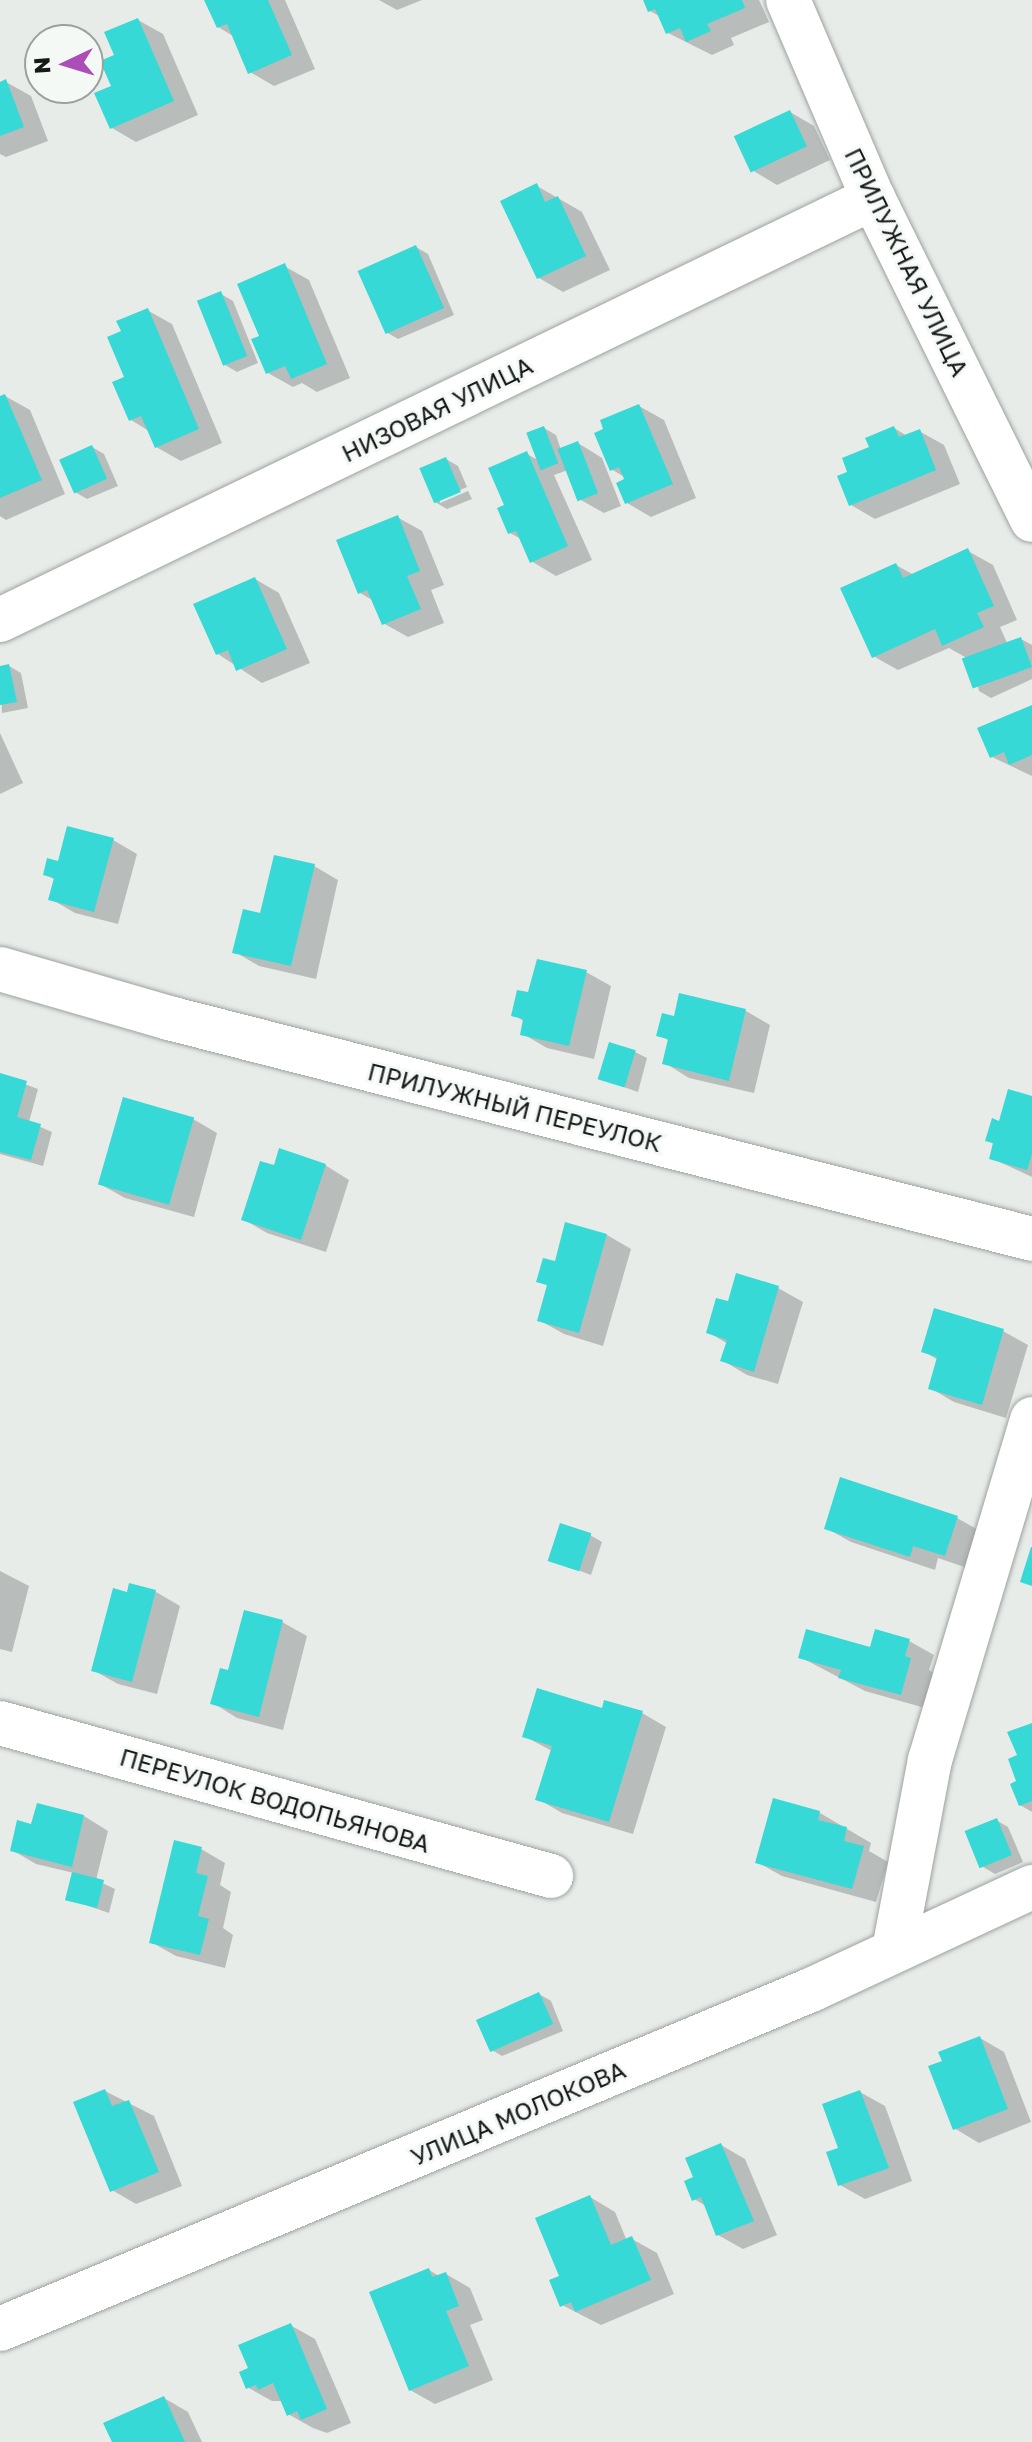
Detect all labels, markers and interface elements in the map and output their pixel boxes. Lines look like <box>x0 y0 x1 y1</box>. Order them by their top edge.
north arrow <box>24 24 104 104</box>
text: N <box>28 56 56 75</box>
street label: ПРИЛУЖНАЯ УЛИЦА <box>839 143 975 381</box>
street label: НИЗОВАЯ УЛИЦА <box>337 350 537 468</box>
street label: ПРИЛУЖНЫЙ ПЕРЕУЛОК <box>365 1057 665 1157</box>
street label: ПЕРЕУЛОК ВОДОПЬЯНОВА <box>117 1742 433 1858</box>
street label: УЛИЦА МОЛОКОВА <box>406 2055 630 2171</box>

